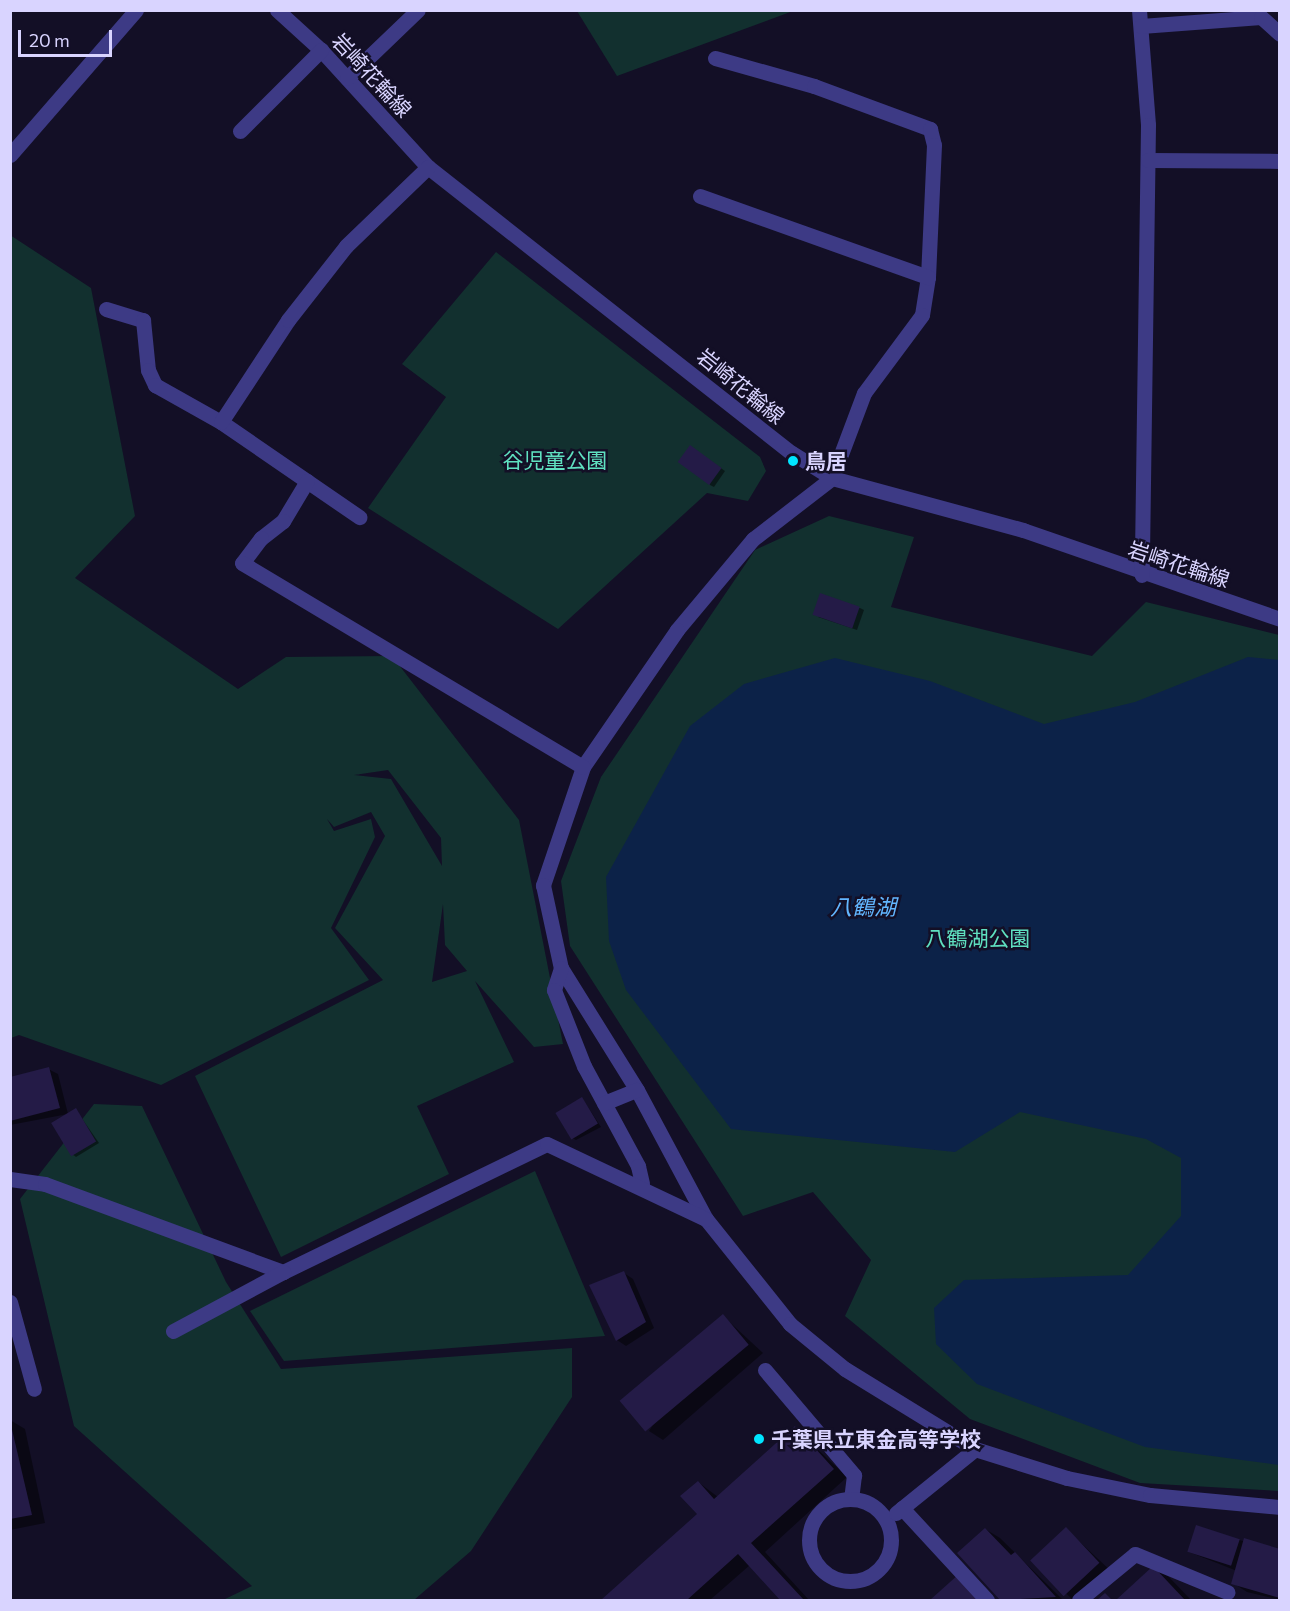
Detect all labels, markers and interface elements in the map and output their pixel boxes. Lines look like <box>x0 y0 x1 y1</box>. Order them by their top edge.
scale bar <box>21 18 116 56</box>
street label: 岩崎花輪線 <box>327 28 417 122</box>
text: 20 m <box>29 29 70 51</box>
street label: 岩崎花輪線 <box>692 343 790 429</box>
park label: 谷児童公園 <box>503 447 607 473</box>
place label: 鳥居 <box>805 448 847 474</box>
marker: 鳥居 <box>786 454 800 468</box>
street label: 岩崎花輪線 <box>1125 536 1233 592</box>
water label: 八鶴湖 <box>830 894 896 920</box>
park label: 八鶴湖公園 <box>926 925 1030 951</box>
place label: 千葉県立東金高等学校 <box>771 1426 981 1452</box>
marker: 千葉県立東金高等学校 <box>752 1432 766 1446</box>

